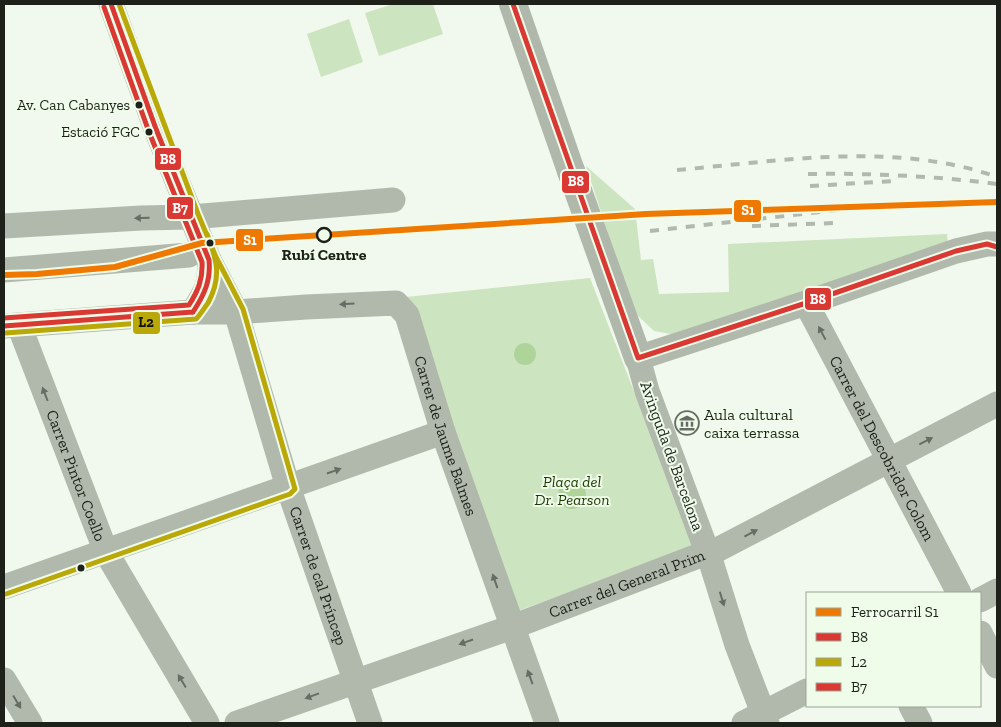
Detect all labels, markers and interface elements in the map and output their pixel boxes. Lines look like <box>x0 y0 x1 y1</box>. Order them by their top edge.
place label: Av. Can Cabanyes <box>17 96 130 114</box>
marker: Av. Can Cabanyes <box>134 100 144 110</box>
place label: Estació FGC <box>61 123 140 141</box>
marker: Estació FGC <box>144 127 154 137</box>
line badge: B8 <box>154 147 182 171</box>
text: B8 <box>160 151 177 168</box>
line badge: B8 <box>561 170 590 194</box>
text: B8 <box>568 173 585 190</box>
line badge: B7 <box>166 196 194 220</box>
line badge: S1 <box>733 199 762 223</box>
text: B7 <box>172 200 188 217</box>
text: S1 <box>741 202 755 219</box>
one-way arrow <box>134 214 150 222</box>
marker: Rubí Centre <box>316 227 332 243</box>
line badge: S1 <box>235 228 264 252</box>
text: S1 <box>243 232 257 249</box>
unlabelled marker <box>205 238 215 248</box>
place label: Rubí Centre <box>282 245 367 264</box>
line badge: B8 <box>804 287 832 311</box>
text: B8 <box>810 291 827 308</box>
one-way arrow <box>339 301 355 309</box>
line badge: L2 <box>132 311 161 335</box>
text: L2 <box>138 314 154 331</box>
one-way arrow <box>818 326 826 341</box>
street label: Carrer del Descobridor Colom <box>826 352 939 544</box>
street label: Carrer de Jaume Balmes <box>411 354 482 518</box>
street label: Avinguda de Barcelona <box>636 379 708 534</box>
one-way arrow <box>40 386 48 401</box>
place label: Aula cultural caixa terrassa <box>704 405 800 442</box>
street label: Carrer Pintor Coello <box>43 407 110 544</box>
museum icon: Aula cultural caixa terrassa <box>674 410 700 436</box>
one-way arrow <box>918 437 933 445</box>
one-way arrow <box>326 467 341 474</box>
park label: Plaça del Dr. Pearson <box>534 472 610 509</box>
street label: Carrer de cal Príncep <box>286 504 352 648</box>
one-way arrow <box>743 529 758 537</box>
street label: Carrer del General Prim <box>546 545 707 622</box>
unlabelled marker <box>76 563 86 573</box>
one-way arrow <box>491 573 499 588</box>
one-way arrow <box>719 591 727 606</box>
legend <box>806 592 981 707</box>
text: Ferrocarril S1 <box>851 603 939 621</box>
text: B8 <box>851 628 868 646</box>
one-way arrow <box>458 639 473 647</box>
text: L2 <box>851 653 867 671</box>
one-way arrow <box>526 670 533 685</box>
one-way arrow <box>178 675 187 688</box>
text: B7 <box>851 678 867 696</box>
one-way arrow <box>305 693 320 700</box>
one-way arrow <box>12 695 21 708</box>

